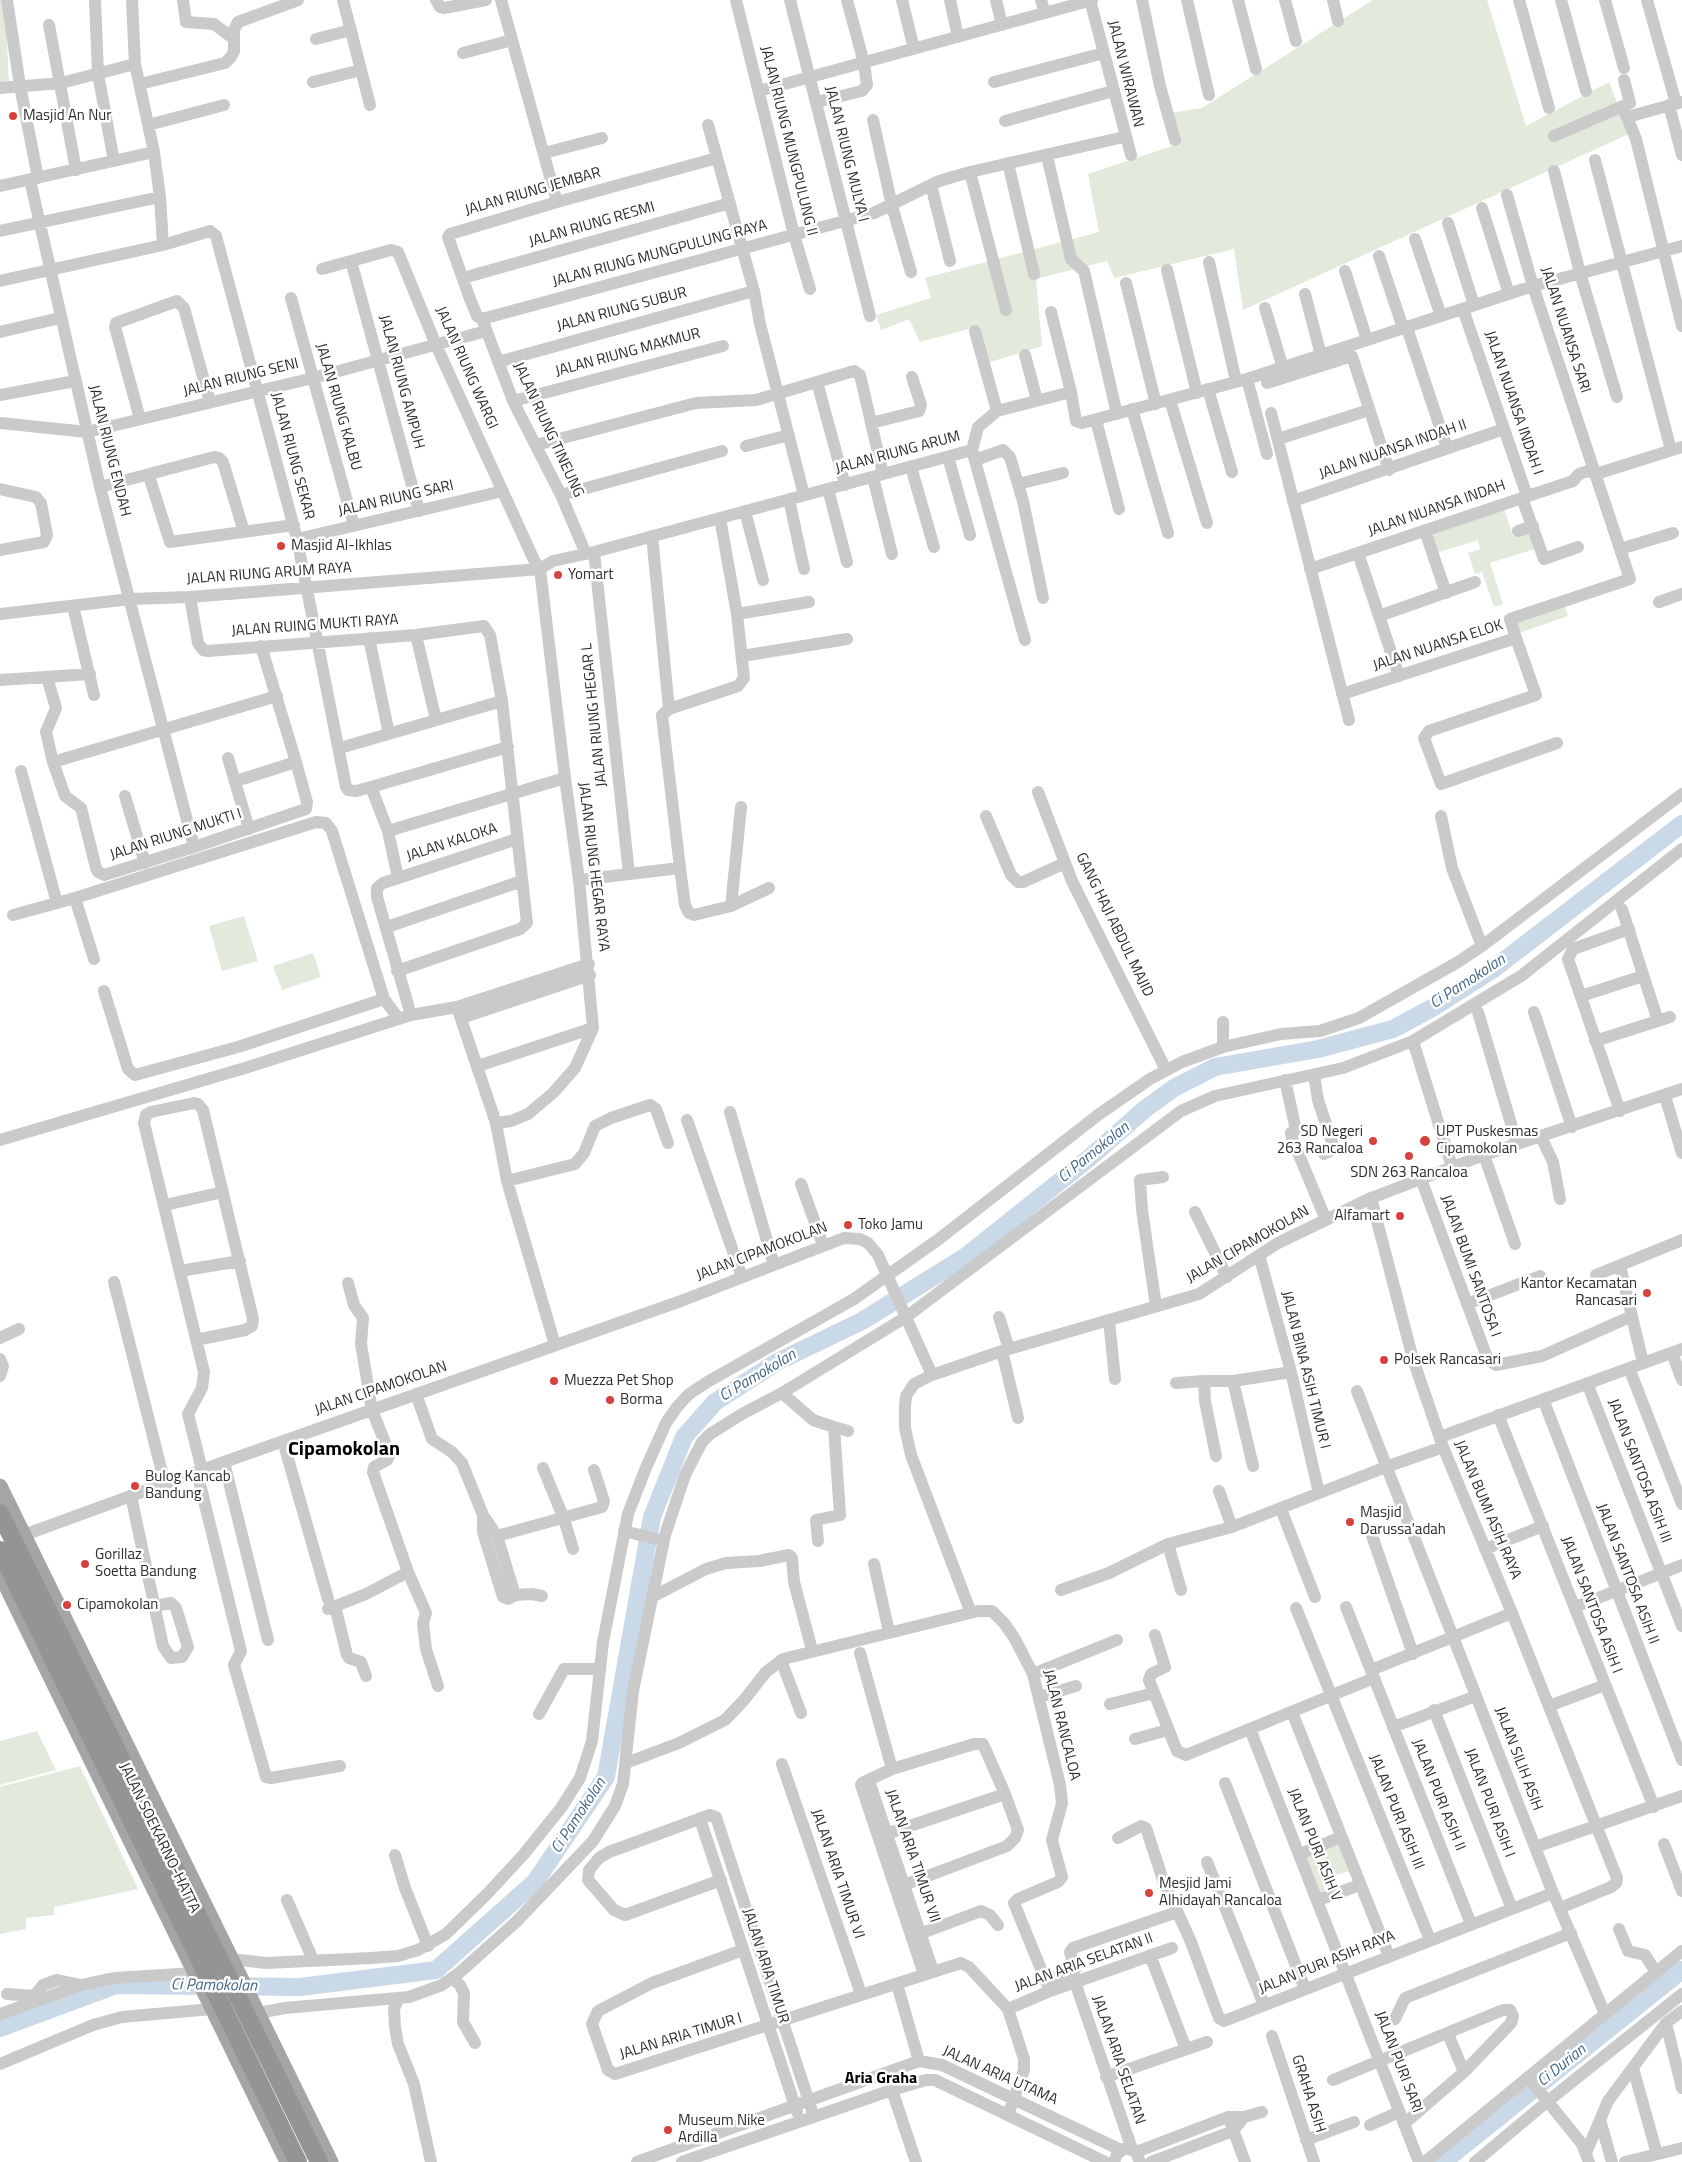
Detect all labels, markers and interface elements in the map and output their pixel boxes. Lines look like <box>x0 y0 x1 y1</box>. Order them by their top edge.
street label: JALAN WIRAWAN <box>1103 19 1147 129</box>
street label: JALAN RIUNG MUNGPULUNG II <box>756 44 820 238</box>
street label: JALAN RIUNG MULYA I <box>820 84 872 224</box>
place label: Masjid An Nur <box>23 107 111 125</box>
marker: Masjid An Nur <box>7 110 19 122</box>
street label: JALAN RIUNG JEMBAR <box>463 164 603 220</box>
street label: JALAN RIUNG RESMI <box>527 198 657 252</box>
street label: JALAN RIUNG MUNGPULUNG RAYA <box>551 217 769 291</box>
street label: JALAN NUANSA SARI <box>1536 265 1594 395</box>
street label: JALAN RIUNG SUBUR <box>555 284 689 336</box>
street label: JALAN RIUNG WARGI <box>431 304 501 432</box>
street label: JALAN RIUNG AMPUH <box>374 313 428 451</box>
street label: JALAN RIUNG MAKMUR <box>553 325 703 381</box>
street label: JALAN NUANSA INDAH I <box>1480 329 1546 477</box>
street label: JALAN RIUNG KALBU <box>311 341 365 473</box>
street label: JALAN RIUNG SENI <box>181 355 301 401</box>
street label: JALAN RIUNG TINEUNG <box>509 360 587 500</box>
street label: JALAN RIUNG ENDAH <box>84 383 134 519</box>
street label: JALAN RIUNG SEKAR <box>266 390 318 522</box>
street label: JALAN NUANSA INDAH II <box>1317 416 1469 484</box>
street label: JALAN RIUNG ARUM <box>834 428 962 478</box>
street label: JALAN RIUNG SARI <box>337 477 455 521</box>
street label: JALAN NUANSA INDAH <box>1366 477 1508 541</box>
place label: Masjid Al-Ikhlas <box>291 537 392 555</box>
marker: Masjid Al-Ikhlas <box>275 540 287 552</box>
street label: JALAN RIUNG ARUM RAYA <box>186 559 352 589</box>
place label: Yomart <box>568 566 613 584</box>
marker: Yomart <box>552 569 564 581</box>
street label: JALAN RUING MUKTI RAYA <box>231 611 399 641</box>
street label: JALAN NUANSA ELOK <box>1371 617 1505 675</box>
street label: JALAN RIUNG HEGAR L <box>579 642 611 788</box>
street label: JALAN RIUNG HEGAR RAYA <box>574 781 612 953</box>
street label: JALAN RIUNG MUKTI I <box>108 805 244 865</box>
street label: JALAN KALOKA <box>404 820 500 866</box>
street label: GANG HAJI ABDUL MAJID <box>1071 850 1157 1000</box>
water label: Ci Pamokolan <box>1427 950 1509 1014</box>
water label: Ci Pamokolan <box>1054 1118 1134 1188</box>
place label: SD Negeri 263 Rancaloa <box>1277 1123 1363 1158</box>
place label: UPT Puskesmas Cipamokolan <box>1436 1123 1538 1158</box>
marker: UPT Puskesmas Cipamokolan <box>1418 1134 1432 1148</box>
marker: SD Negeri 263 Rancaloa <box>1367 1135 1379 1147</box>
marker: SDN 263 Rancaloa <box>1403 1150 1415 1162</box>
place label: SDN 263 Rancaloa <box>1350 1164 1468 1182</box>
street label: JALAN BUMI SANTOSA I <box>1436 1193 1504 1339</box>
street label: JALAN CIPAMOKOLAN <box>1183 1202 1313 1288</box>
place label: Alfamart <box>1335 1207 1390 1225</box>
marker: Alfamart <box>1394 1210 1406 1222</box>
place label: Toko Jamu <box>858 1216 923 1234</box>
street label: JALAN CIPAMOKOLAN <box>694 1219 830 1285</box>
marker: Toko Jamu <box>842 1219 854 1231</box>
place label: Kantor Kecamatan Rancasari <box>1520 1275 1637 1310</box>
marker: Kantor Kecamatan Rancasari <box>1641 1287 1653 1299</box>
street label: JALAN BINA ASIH TIMUR I <box>1277 1289 1333 1451</box>
water label: Ci Pamokolan <box>716 1346 800 1406</box>
place label: Polsek Rancasari <box>1394 1351 1501 1369</box>
marker: Polsek Rancasari <box>1378 1354 1390 1366</box>
street label: JALAN CIPAMOKOLAN <box>312 1358 450 1420</box>
place label: Muezza Pet Shop <box>564 1372 674 1390</box>
marker: Muezza Pet Shop <box>548 1375 560 1387</box>
place label: Borma <box>620 1391 662 1409</box>
marker: Borma <box>604 1394 616 1406</box>
street label: JALAN SANTOSA ASIH III <box>1603 1396 1675 1546</box>
district label: Cipamokolan <box>288 1438 400 1462</box>
street label: JALAN BUMI ASIH RAYA <box>1450 1438 1524 1582</box>
place label: Bulog Kancab Bandung <box>145 1468 231 1503</box>
marker: Bulog Kancab Bandung <box>129 1480 141 1492</box>
street label: JALAN SANTOSA ASIH II <box>1592 1501 1662 1647</box>
place label: Masjid Darussa'adah <box>1360 1504 1446 1539</box>
marker: Masjid Darussa'adah <box>1344 1516 1356 1528</box>
street label: JALAN SANTOSA ASIH I <box>1557 1534 1625 1676</box>
place label: Gorillaz Soetta Bandung <box>95 1546 196 1581</box>
marker: Gorillaz Soetta Bandung <box>79 1558 91 1570</box>
place label: Cipamokolan <box>77 1596 158 1614</box>
marker: Cipamokolan <box>61 1599 73 1611</box>
street label: JALAN RANCALOA <box>1039 1668 1083 1782</box>
street label: JALAN SILIH ASIH <box>1490 1705 1546 1813</box>
street label: JALAN PURI ASIH II <box>1407 1736 1469 1854</box>
street label: JALAN PURI ASIH I <box>1460 1746 1518 1860</box>
street label: JALAN PURI ASIH III <box>1365 1752 1427 1872</box>
street label: JALAN SOEKARNO-HATTA <box>115 1760 203 1916</box>
water label: Ci Pamokolan <box>547 1775 611 1857</box>
street label: JALAN PURI ASIH V <box>1283 1786 1345 1904</box>
street label: JALAN ARIA TIMUR VII <box>881 1787 943 1925</box>
street label: JALAN ARIA TIMUR VI <box>806 1807 868 1941</box>
place label: Mesjid Jami Alhidayah Rancaloa <box>1159 1875 1282 1910</box>
marker: Mesjid Jami Alhidayah Rancaloa <box>1143 1887 1155 1899</box>
street label: JALAN ARIA TIMUR <box>738 1906 792 2026</box>
street label: JALAN PURI ASIH RAYA <box>1256 1927 1398 1999</box>
street label: JALAN ARIA SELATAN II <box>1012 1930 1156 1996</box>
water label: Ci Pamokolan <box>171 1976 257 1996</box>
street label: JALAN ARIA SELATAN <box>1088 1993 1148 2127</box>
street label: JALAN PURI SARI <box>1370 2009 1426 2115</box>
street label: JALAN ARIA TIMUR I <box>618 2010 744 2064</box>
water label: Ci Durian <box>1534 2041 1590 2091</box>
street label: JALAN ARIA UTAMA <box>940 2043 1060 2109</box>
street label: GRAHA ASIH <box>1287 2053 1329 2135</box>
district label: Aria Graha <box>845 2069 917 2089</box>
place label: Museum Nike Ardilla <box>678 2112 765 2147</box>
marker: Museum Nike Ardilla <box>662 2124 674 2136</box>

